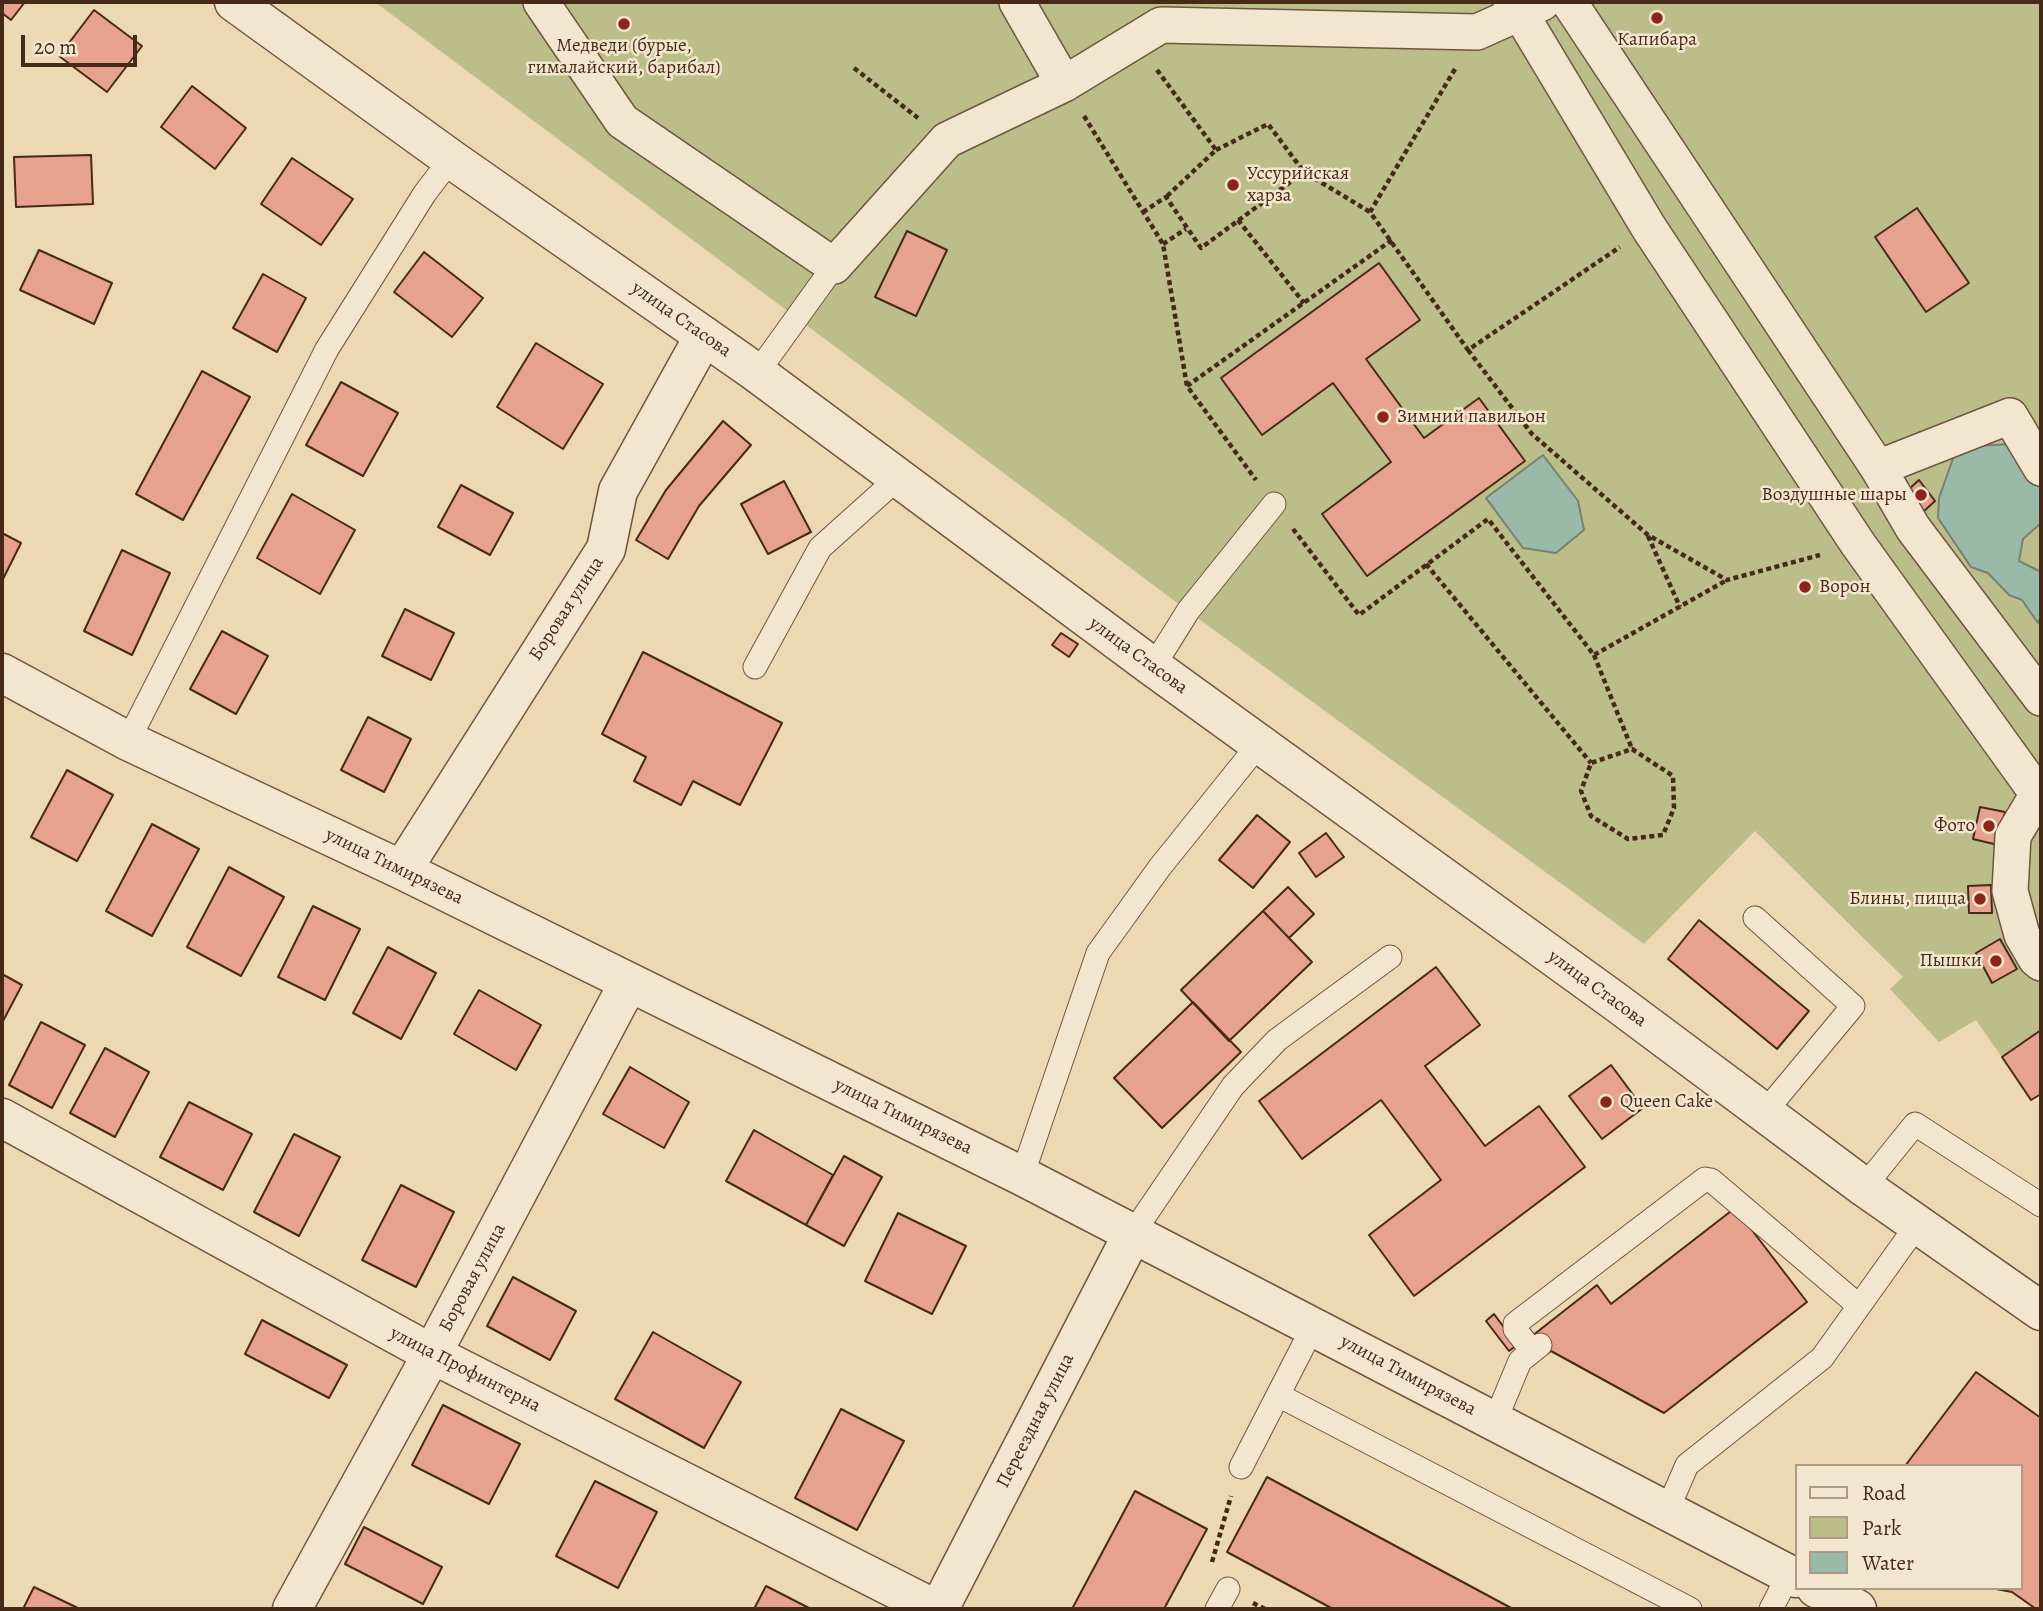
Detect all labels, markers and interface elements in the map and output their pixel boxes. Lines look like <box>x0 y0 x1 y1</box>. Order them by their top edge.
marker: Капибара <box>1649 10 1665 26</box>
marker: Медведи (бурые, гималайский, барибал) <box>616 16 632 32</box>
scale bar <box>24 21 140 65</box>
place label: Капибара <box>1617 29 1697 51</box>
text: 20 m <box>34 33 77 61</box>
place label: Медведи (бурые, гималайский, барибал) <box>528 35 720 79</box>
place label: Уссурийская харза <box>1247 163 1349 207</box>
marker: Уссурийская харза <box>1225 177 1241 193</box>
street label: улица Стасова <box>627 277 735 363</box>
place label: Зимний павильон <box>1397 406 1546 428</box>
marker: Зимний павильон <box>1375 409 1391 425</box>
place label: Воздушные шары <box>1761 484 1907 506</box>
marker: Воздушные шары <box>1913 487 1929 503</box>
street label: Боровая улица <box>525 553 609 665</box>
place label: Ворон <box>1819 576 1870 598</box>
marker: Ворон <box>1797 579 1813 595</box>
street label: улица Стасова <box>1084 612 1192 700</box>
place label: Фото <box>1934 815 1975 837</box>
marker: Фото <box>1981 818 1997 834</box>
street label: улица Тимирязева <box>321 824 467 910</box>
place label: Блины, пицца <box>1849 888 1966 910</box>
marker: Блины, пицца <box>1972 891 1988 907</box>
street label: улица Стасова <box>1543 945 1651 1033</box>
place label: Пышки <box>1919 950 1982 972</box>
marker: Пышки <box>1988 953 2004 969</box>
street label: улица Тимирязева <box>830 1074 976 1160</box>
place label: Queen Cake <box>1620 1091 1713 1113</box>
marker: Queen Cake <box>1598 1094 1614 1110</box>
street label: Боровая улица <box>435 1220 511 1336</box>
street label: улица Профинтерна <box>386 1322 544 1418</box>
street label: улица Тимирязева <box>1336 1331 1480 1421</box>
street label: Переездная улица <box>992 1350 1080 1492</box>
legend <box>1794 1464 2022 1590</box>
text: Road <box>1862 1479 1906 1507</box>
text: Park <box>1862 1514 1901 1542</box>
text: Water <box>1862 1549 1914 1577</box>

